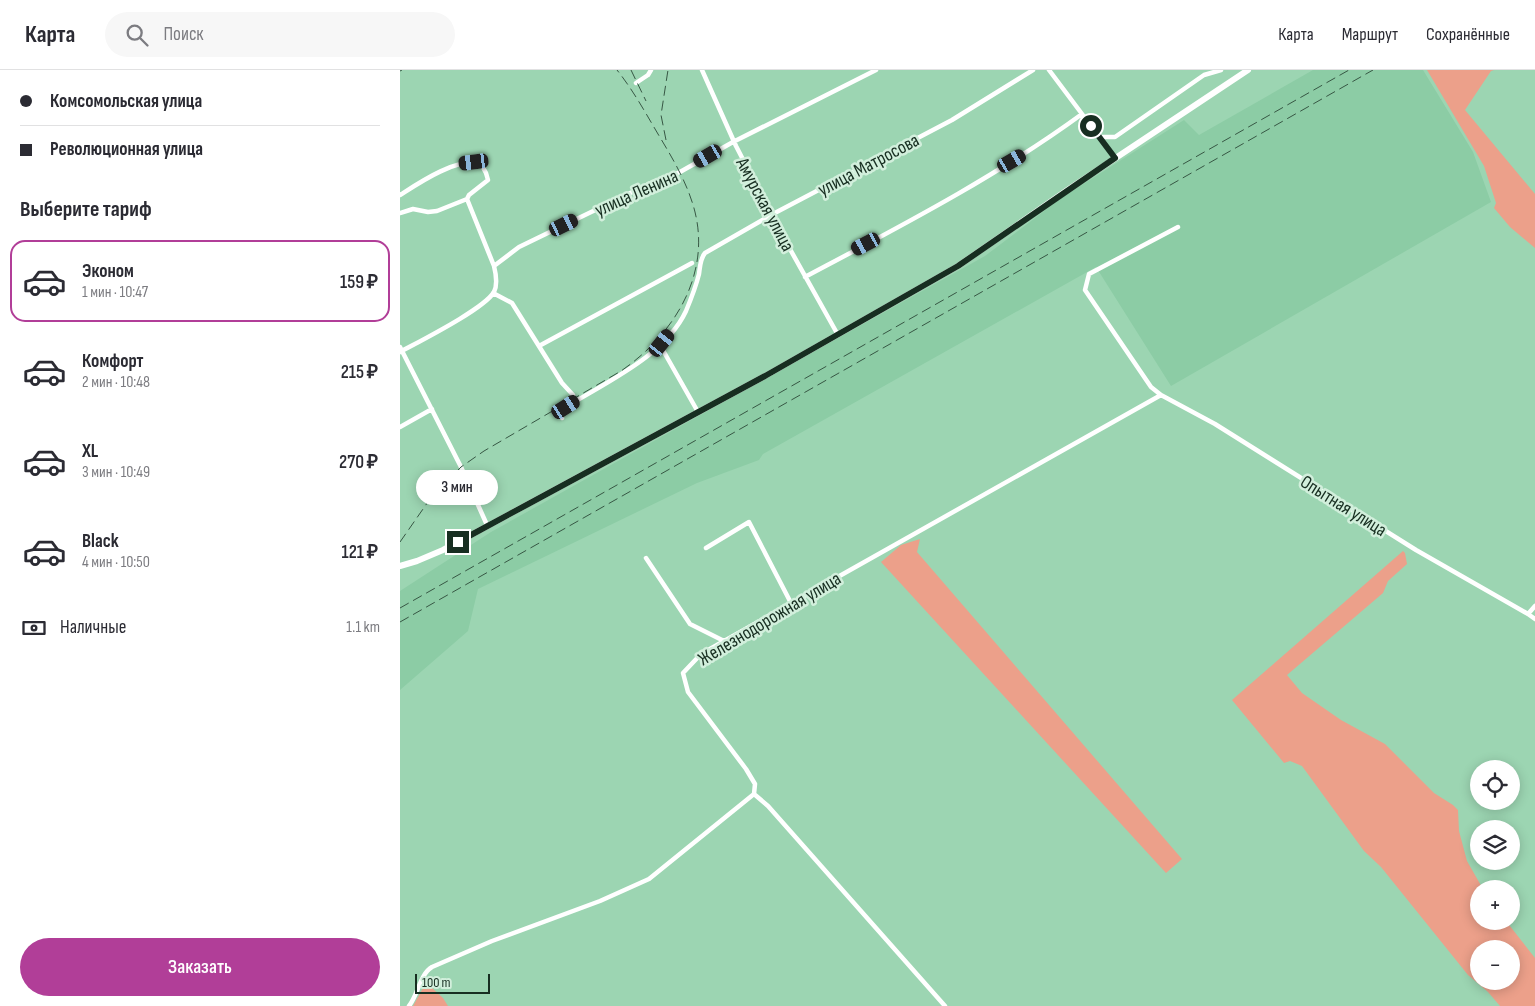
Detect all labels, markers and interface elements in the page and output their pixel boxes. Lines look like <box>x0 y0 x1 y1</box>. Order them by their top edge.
search box <box>105 12 455 57</box>
text: Карта <box>25 20 75 49</box>
icon: search <box>123 21 151 49</box>
text: Поиск <box>163 23 204 46</box>
text: Карта <box>1278 24 1314 45</box>
text: Маршрут <box>1342 24 1398 45</box>
text: Сохранённые <box>1426 24 1510 45</box>
text: Комсомольская улица <box>50 90 202 113</box>
route start <box>1080 115 1102 137</box>
street label: улица Матросова <box>814 129 923 202</box>
text: Революционная улица <box>50 138 203 161</box>
car <box>691 142 724 170</box>
car <box>995 147 1028 175</box>
car <box>458 153 489 171</box>
street label: Амурская улица <box>730 153 799 255</box>
street label: улица Ленина <box>591 165 682 222</box>
text: Выберите тариф <box>20 196 152 223</box>
car <box>547 212 580 238</box>
car <box>849 230 882 258</box>
icon: car <box>22 259 67 304</box>
text: Эконом <box>82 260 134 283</box>
text: 159 ₽ <box>340 271 378 294</box>
text: 1 мин · 10:47 <box>82 283 148 302</box>
car <box>646 327 677 359</box>
icon: car <box>22 349 67 394</box>
text: Комфорт <box>82 350 144 373</box>
text: 215 ₽ <box>341 361 378 384</box>
text: 2 мин · 10:48 <box>82 373 150 392</box>
car <box>549 393 582 421</box>
icon: car <box>22 439 67 484</box>
text: XL <box>82 440 98 463</box>
text: 270 ₽ <box>339 451 378 474</box>
text: 3 мин · 10:49 <box>82 463 150 482</box>
callout: 3 мин <box>417 470 499 504</box>
street label: Опытная улица <box>1296 471 1391 542</box>
text: 3 мин <box>441 478 473 497</box>
icon: car <box>22 529 67 574</box>
text: Black <box>82 530 119 553</box>
route end <box>447 531 469 553</box>
text: 121 ₽ <box>341 541 378 564</box>
text: 4 мин · 10:50 <box>82 553 150 572</box>
street label: Железнодорожная улица <box>694 568 845 671</box>
icon: cash <box>20 614 48 642</box>
text: Наличные <box>60 616 126 639</box>
text: 1.1 km <box>346 618 380 637</box>
map controls <box>1470 760 1520 990</box>
button: locate <box>1470 760 1520 810</box>
button: layers <box>1470 820 1520 870</box>
button: + <box>1470 880 1520 930</box>
button: Заказать <box>20 938 380 996</box>
button: − <box>1470 940 1520 990</box>
scale bar <box>415 971 490 994</box>
text: 100 m <box>422 974 451 991</box>

